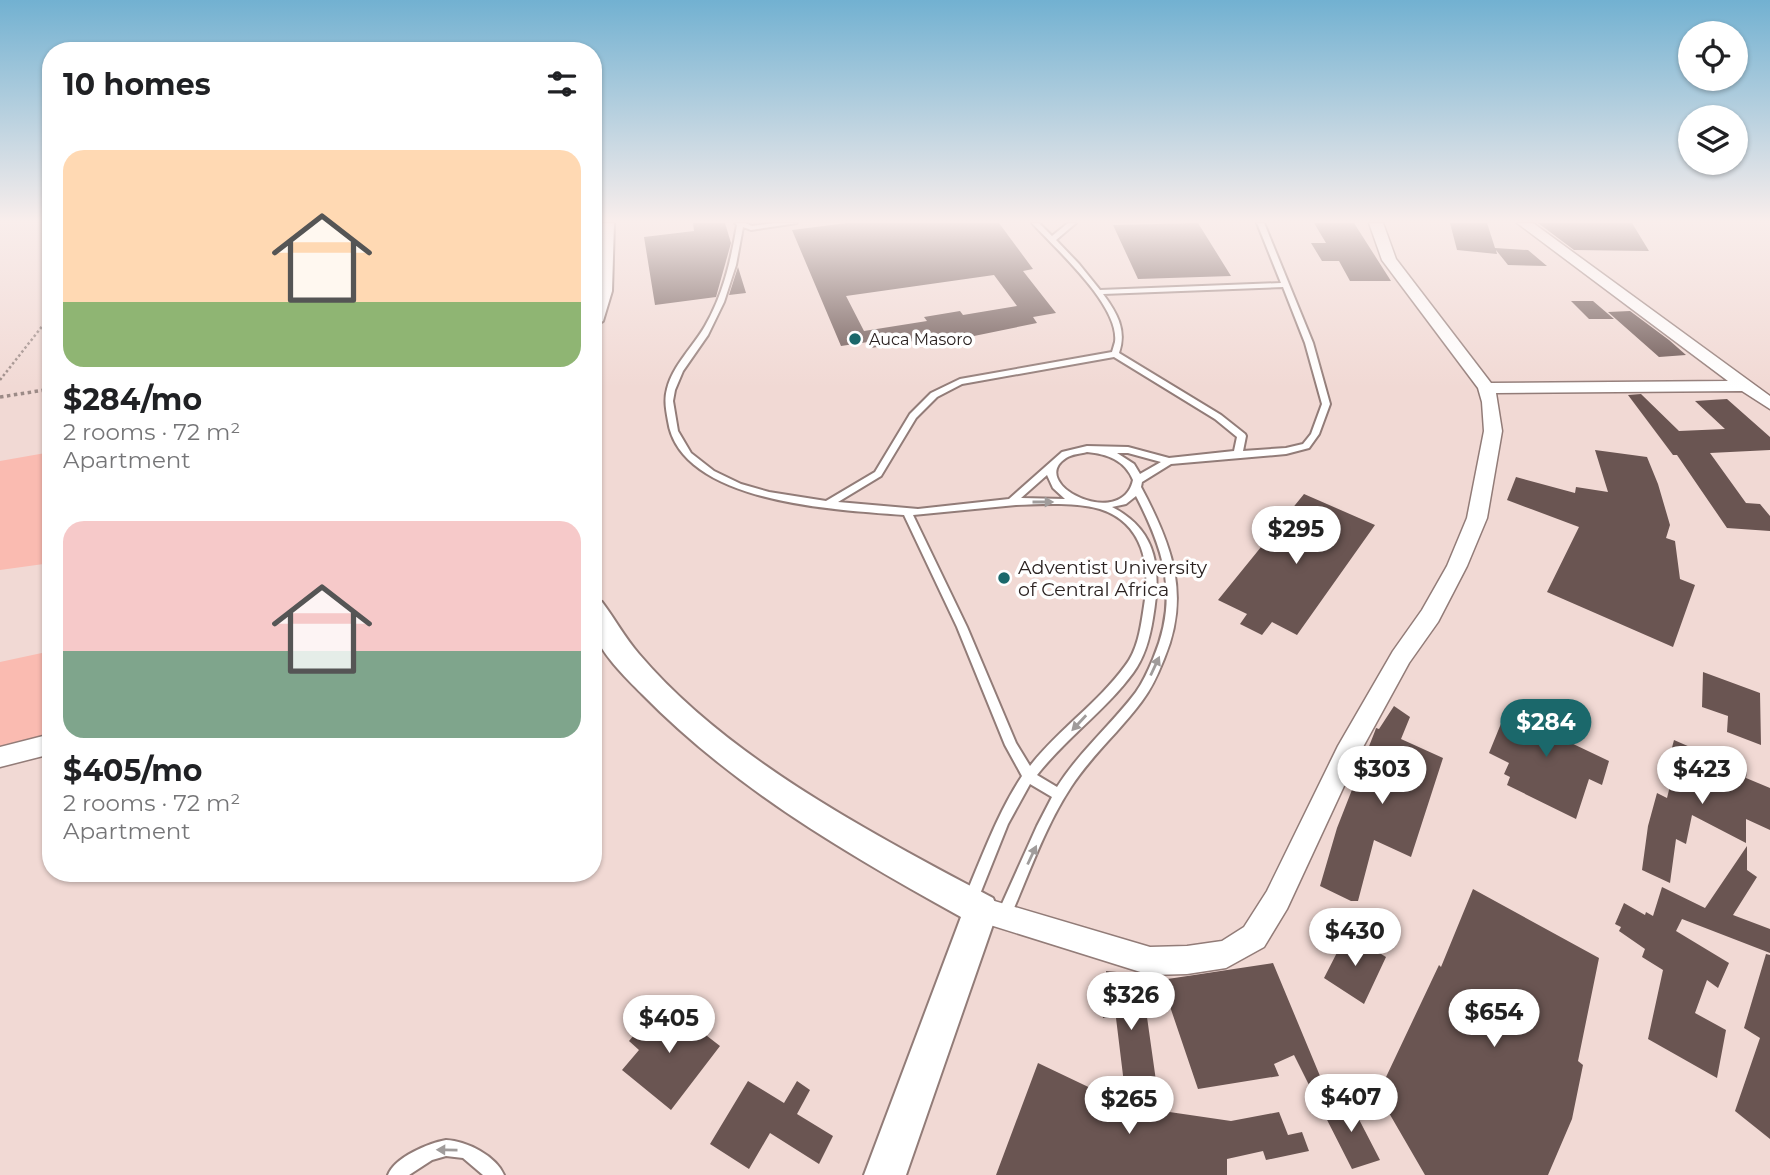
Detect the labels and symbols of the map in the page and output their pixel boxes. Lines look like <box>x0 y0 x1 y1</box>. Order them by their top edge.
place label: Auca Masoro <box>869 330 973 349</box>
marker: Auca Masoro <box>847 331 863 347</box>
one-way arrow <box>1033 496 1055 508</box>
pin: $295 <box>1255 506 1337 566</box>
place label: Adventist University of Central Africa <box>1018 556 1208 601</box>
marker: Adventist University of Central Africa <box>996 570 1012 586</box>
one-way arrow <box>1149 656 1161 676</box>
pin: $284 <box>1505 700 1587 759</box>
one-way arrow <box>1071 714 1087 731</box>
pin: $303 <box>1341 746 1423 806</box>
pin: $423 <box>1661 746 1743 806</box>
one-way arrow <box>1026 845 1038 865</box>
pin: $430 <box>1314 908 1396 968</box>
pin: $326 <box>1090 972 1172 1032</box>
pin: $654 <box>1453 990 1535 1049</box>
pin: $405 <box>628 996 710 1055</box>
pin: $407 <box>1310 1074 1392 1134</box>
pin: $265 <box>1088 1076 1170 1136</box>
one-way arrow <box>435 1144 457 1156</box>

